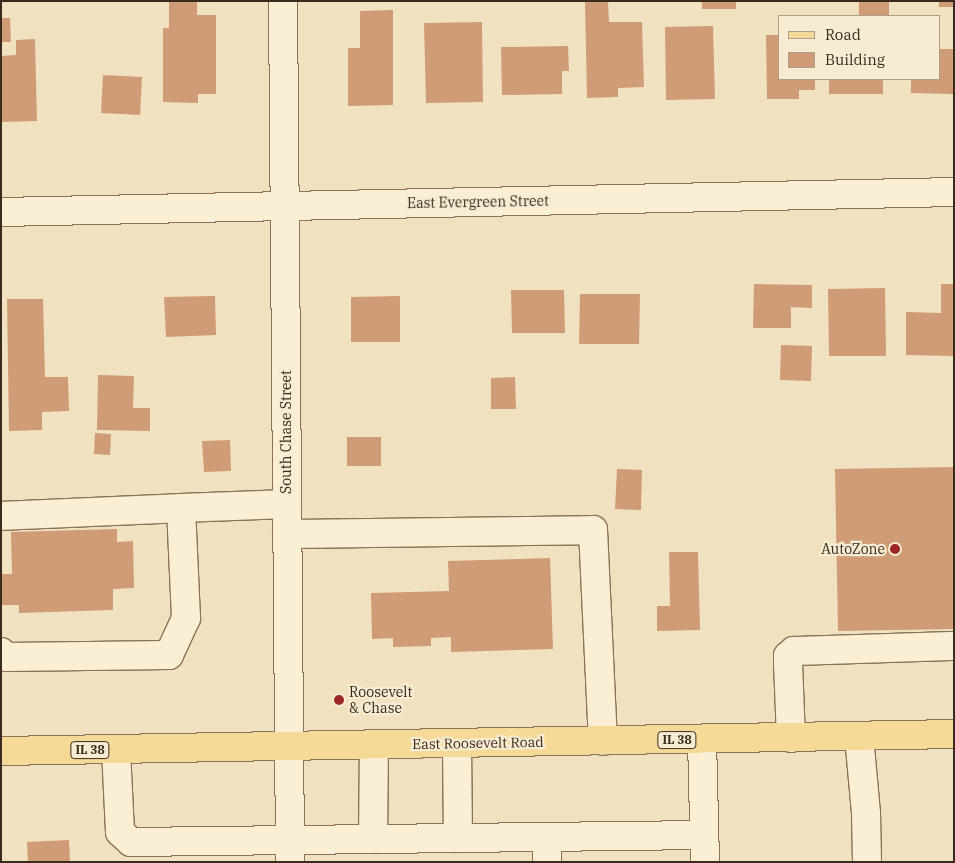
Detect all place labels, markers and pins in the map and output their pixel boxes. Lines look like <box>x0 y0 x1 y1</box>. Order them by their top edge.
place label: AutoZone <box>821 541 885 557</box>
marker: AutoZone <box>889 543 901 555</box>
place label: Roosevelt & Chase <box>349 684 412 716</box>
marker: Roosevelt & Chase <box>333 694 345 706</box>

